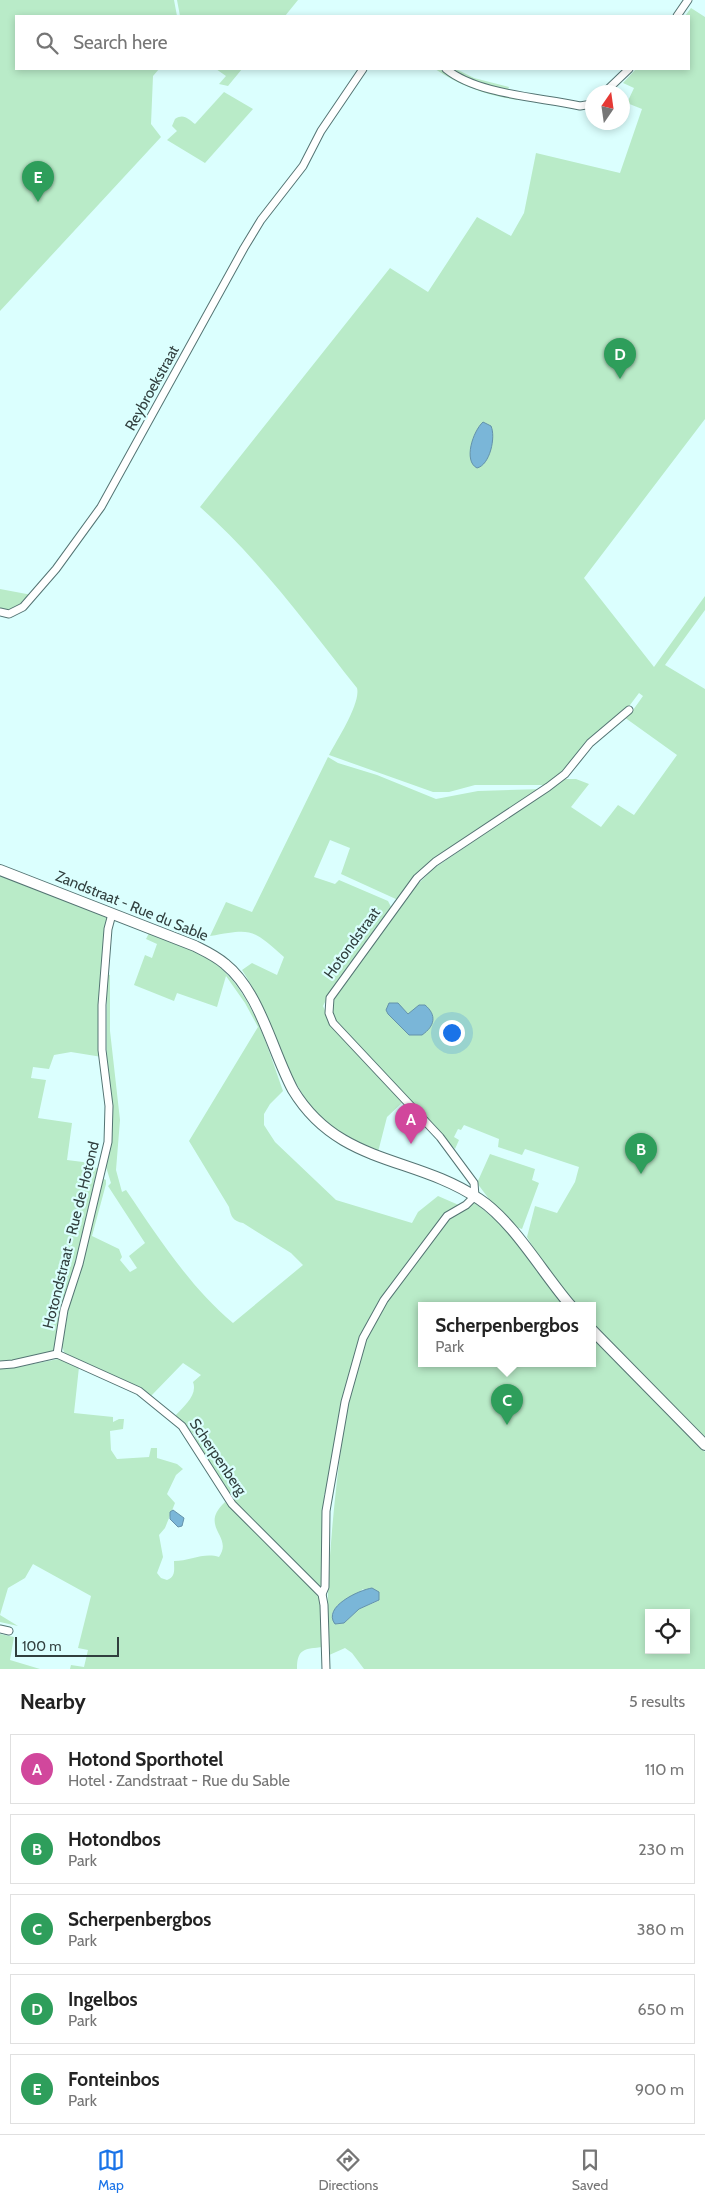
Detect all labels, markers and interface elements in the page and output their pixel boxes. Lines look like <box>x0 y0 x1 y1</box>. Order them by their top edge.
search box <box>15 15 690 70</box>
icon: search <box>33 29 61 57</box>
text: Search here <box>73 31 167 54</box>
north arrow <box>585 85 630 130</box>
pin: E <box>22 161 54 202</box>
pin: D <box>604 338 636 379</box>
street label: Reybroekstraat <box>121 342 183 434</box>
street label: Zandstraat - Rue du Sable <box>53 867 211 945</box>
street label: Hotondstraat <box>320 904 384 982</box>
your location <box>439 1020 465 1046</box>
pin: A <box>395 1103 427 1144</box>
pin: B <box>625 1133 657 1174</box>
street label: Hotondstraat - Rue de Hotond <box>39 1139 103 1331</box>
popup <box>418 1302 596 1367</box>
text: Scherpenbergbos <box>435 1314 579 1337</box>
text: Park <box>435 1337 464 1356</box>
pin: C <box>491 1384 523 1425</box>
street label: Scherpenberg <box>186 1415 251 1499</box>
map controls <box>645 1609 690 1654</box>
button: locate <box>645 1609 690 1654</box>
scale bar <box>15 1634 119 1657</box>
text: 100 m <box>22 1637 62 1655</box>
text: Nearby <box>20 1689 86 1714</box>
text: 5 results <box>629 1692 685 1711</box>
text: Hotond Sporthotel <box>68 1748 223 1771</box>
text: A <box>32 1760 42 1779</box>
text: 110 m <box>645 1760 684 1779</box>
text: Hotel · Zandstraat - Rue du Sable <box>68 1771 290 1790</box>
text: Hotondbos <box>68 1828 161 1851</box>
text: B <box>32 1840 42 1859</box>
text: 230 m <box>638 1840 684 1859</box>
text: Park <box>68 1851 97 1870</box>
text: Scherpenbergbos <box>68 1908 211 1931</box>
text: C <box>32 1920 42 1939</box>
text: 380 m <box>637 1920 684 1939</box>
text: Park <box>68 1931 97 1950</box>
text: Ingelbos <box>68 1988 138 2011</box>
text: D <box>31 2000 43 2019</box>
text: 650 m <box>637 2000 684 2019</box>
text: Park <box>68 2011 97 2030</box>
text: Fonteinbos <box>68 2068 160 2091</box>
text: E <box>32 2080 42 2099</box>
text: 900 m <box>635 2080 684 2099</box>
text: Park <box>68 2091 97 2110</box>
tab: Map <box>97 2146 125 2194</box>
tab: Directions <box>318 2146 378 2194</box>
tab: Saved <box>572 2146 608 2194</box>

